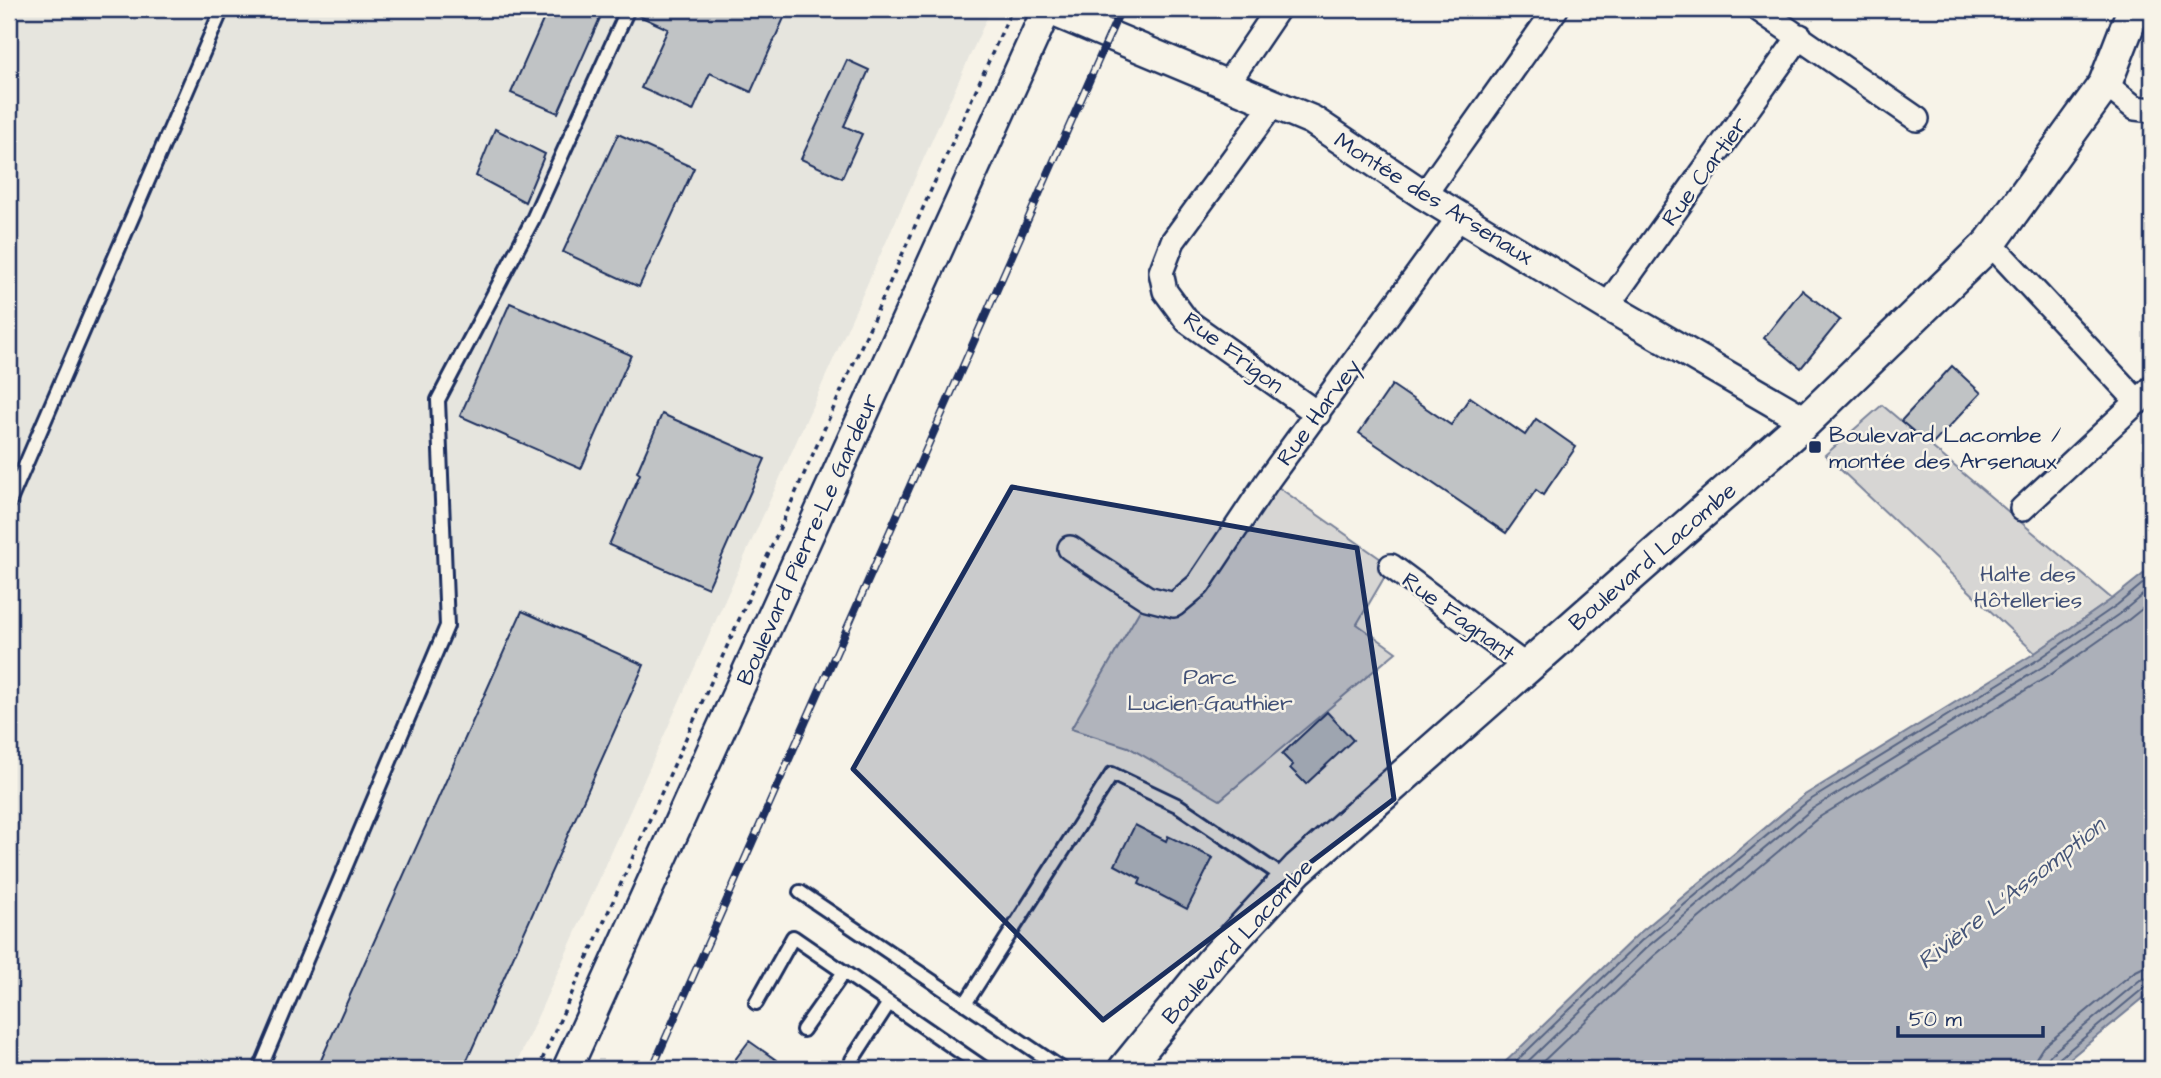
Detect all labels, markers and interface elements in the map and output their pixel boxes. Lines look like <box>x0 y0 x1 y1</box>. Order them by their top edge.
street label: Rue Cartier <box>1654 110 1756 233</box>
street label: Montée des Arsenaux <box>1328 125 1539 273</box>
street label: Rue Frigon <box>1176 304 1290 402</box>
street label: Rue Harvey <box>1269 352 1370 473</box>
street label: Boulevard Pierre-Le Gardeur <box>729 388 887 690</box>
place label: Boulevard Lacombe / montée des Arsenaux <box>1829 419 2061 477</box>
marker: Boulevard Lacombe / montée des Arsenaux <box>1807 439 1823 455</box>
street label: Boulevard Lacombe <box>1562 475 1743 639</box>
park label: Halte des Hôtelleries <box>1974 558 2082 616</box>
street label: Rue Fagnant <box>1395 565 1522 670</box>
park label: Parc Lucien-Gauthier <box>1127 661 1293 719</box>
water label: Rivière L'Assomption <box>1911 808 2114 978</box>
street label: Boulevard Lacombe <box>1155 852 1321 1031</box>
scale bar <box>1898 994 2044 1038</box>
text: 50 m <box>1909 1005 1963 1034</box>

